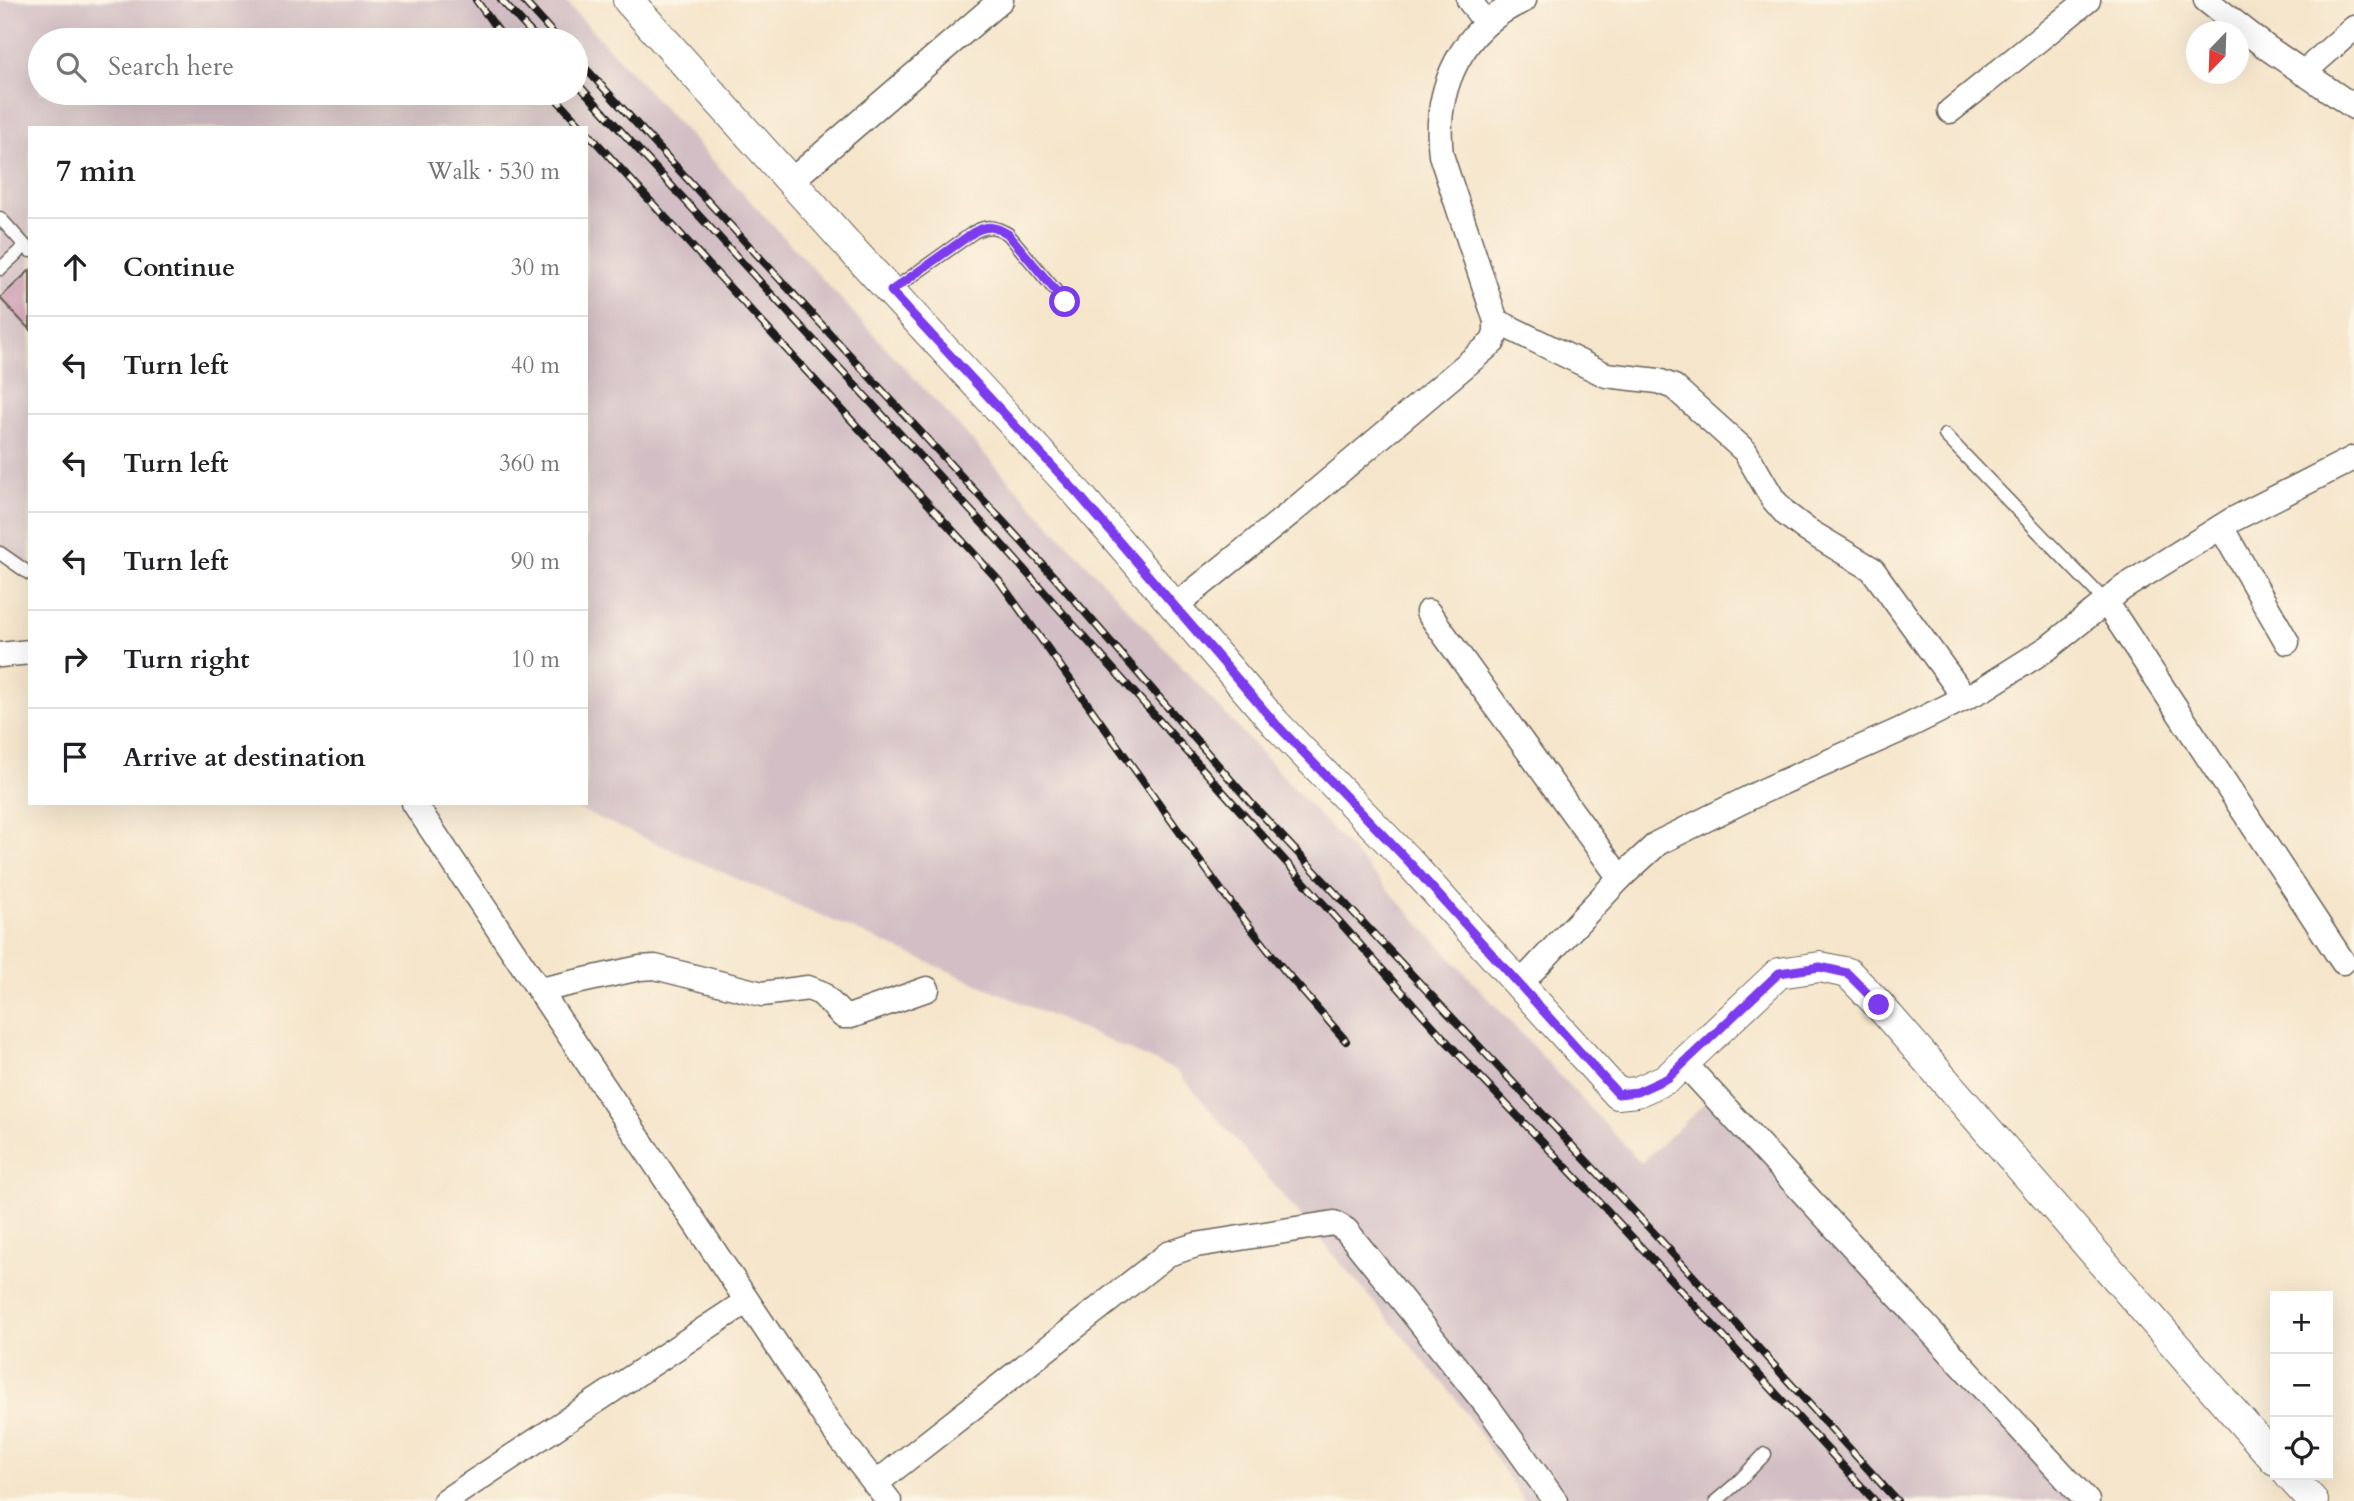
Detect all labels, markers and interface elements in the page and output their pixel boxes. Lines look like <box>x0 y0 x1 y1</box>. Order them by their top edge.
north arrow <box>2186 21 2249 84</box>
search box <box>28 28 588 105</box>
icon: search <box>52 48 90 86</box>
text: Search here <box>108 49 234 84</box>
text: 7 min <box>56 151 136 192</box>
text: Walk · 530 m <box>427 156 560 187</box>
icon: ahead <box>56 248 94 286</box>
text: Continue <box>123 250 235 285</box>
text: 30 m <box>511 252 560 283</box>
route start <box>1049 286 1080 317</box>
icon: left <box>56 346 94 384</box>
text: Turn left <box>123 348 228 383</box>
text: 40 m <box>511 350 560 381</box>
icon: left <box>56 444 94 482</box>
text: Turn left <box>123 446 228 481</box>
text: 360 m <box>499 448 560 479</box>
icon: left <box>56 542 94 580</box>
text: Turn left <box>123 544 228 579</box>
text: 90 m <box>511 546 560 577</box>
icon: right <box>56 640 94 678</box>
text: Turn right <box>123 642 250 677</box>
text: 10 m <box>511 644 560 675</box>
icon: arrive <box>56 738 94 776</box>
text: Arrive at destination <box>123 740 366 775</box>
route end <box>1863 989 1894 1020</box>
map controls <box>2270 1291 2333 1480</box>
button: + <box>2270 1291 2333 1354</box>
button: − <box>2270 1354 2333 1417</box>
button: locate <box>2270 1417 2333 1480</box>

